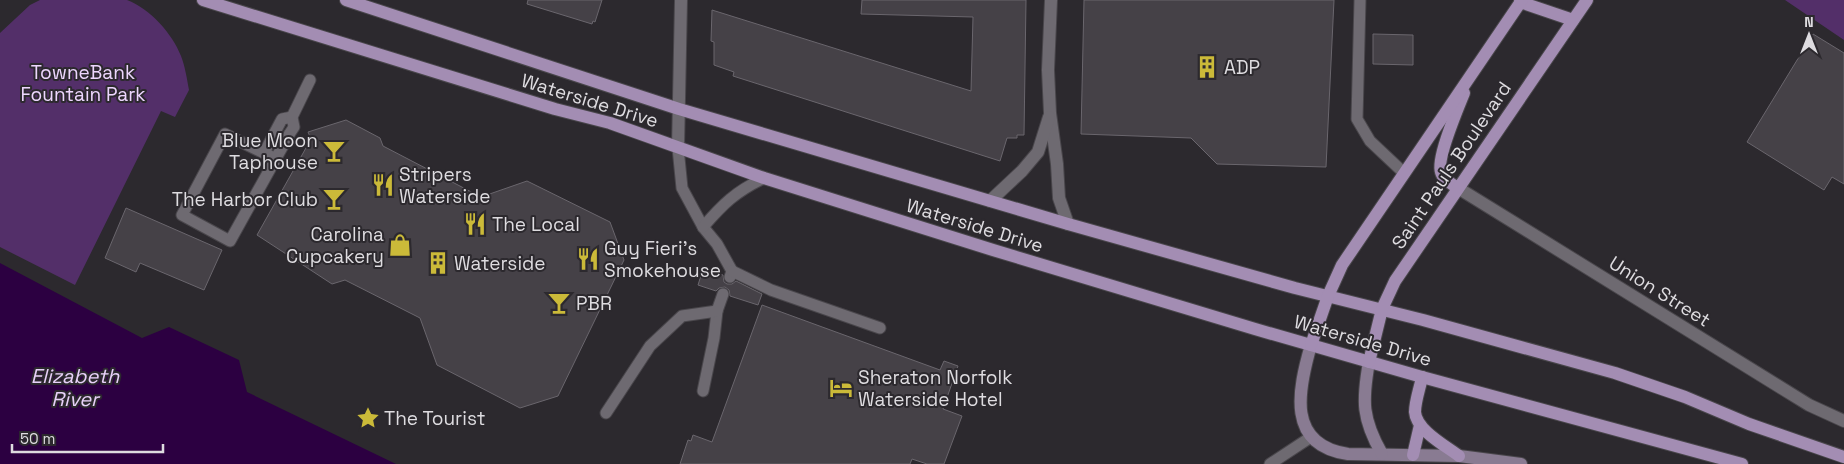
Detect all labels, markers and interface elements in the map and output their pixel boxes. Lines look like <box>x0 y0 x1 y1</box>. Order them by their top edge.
north arrow <box>1784 10 1834 60</box>
text: N <box>1804 13 1814 31</box>
building icon: ADP <box>1194 54 1220 80</box>
place label: ADP <box>1224 55 1260 80</box>
park label: TowneBank Fountain Park <box>20 60 146 107</box>
street label: Waterside Drive <box>518 68 661 133</box>
street label: Saint Pauls Boulevard <box>1386 77 1517 254</box>
place label: Blue Moon Taphouse <box>221 128 318 175</box>
bar icon: Blue Moon Taphouse <box>321 138 347 164</box>
place label: Stripers Waterside <box>399 162 491 209</box>
restaurant icon: Stripers Waterside <box>370 172 396 198</box>
bar icon: The Harbor Club <box>321 186 347 212</box>
place label: The Harbor Club <box>172 187 318 212</box>
street label: Waterside Drive <box>903 193 1046 258</box>
restaurant icon: The Local <box>462 211 488 237</box>
place label: The Local <box>492 212 580 237</box>
place label: Carolina Cupcakery <box>286 222 384 269</box>
shop icon: Carolina Cupcakery <box>387 232 413 258</box>
place label: Guy Fieri's Smokehouse <box>604 236 721 283</box>
restaurant icon: Guy Fieri's Smokehouse <box>575 246 601 272</box>
building icon: Waterside <box>425 250 451 276</box>
street label: Union Street <box>1604 250 1715 333</box>
place label: Waterside <box>454 251 546 276</box>
bar icon: PBR <box>546 290 572 316</box>
place label: PBR <box>576 291 612 316</box>
street label: Waterside Drive <box>1291 309 1435 372</box>
water label: Elizabeth River <box>31 363 120 412</box>
place label: Sheraton Norfolk Waterside Hotel <box>858 365 1012 412</box>
hotel icon: Sheraton Norfolk Waterside Hotel <box>828 375 854 401</box>
place icon: The Tourist <box>355 405 381 431</box>
place label: The Tourist <box>384 406 485 431</box>
scale bar <box>12 422 164 454</box>
text: 50 m <box>20 429 55 448</box>

